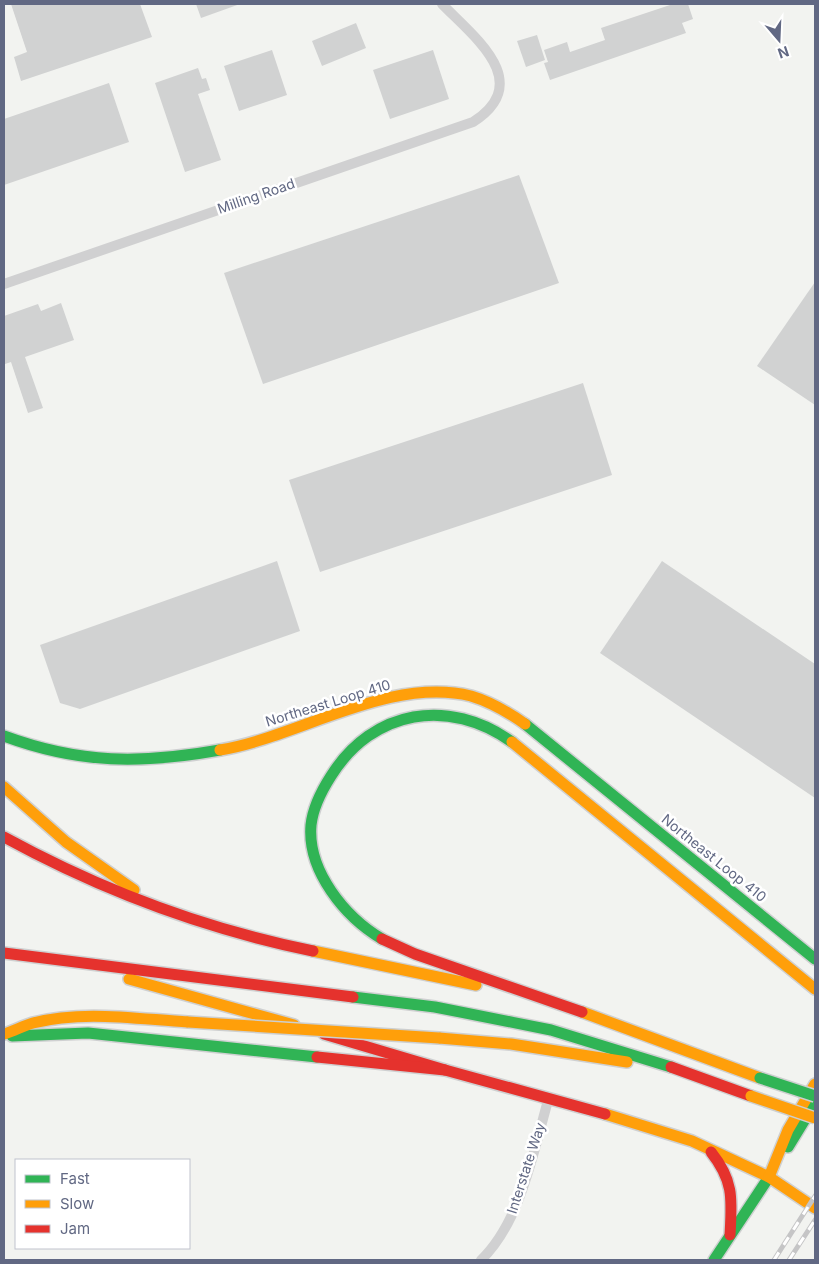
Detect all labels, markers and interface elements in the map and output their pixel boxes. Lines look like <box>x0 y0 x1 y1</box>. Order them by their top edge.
north arrow <box>754 15 804 65</box>
text: N <box>776 43 791 63</box>
street label: Milling Road <box>215 174 297 217</box>
street label: Northeast Loop 410 <box>263 675 392 730</box>
street label: Northeast Loop 410 <box>658 810 770 905</box>
street label: Interstate Way <box>503 1120 548 1216</box>
legend <box>15 1159 190 1249</box>
text: Fast <box>60 1169 90 1188</box>
text: Slow <box>60 1194 94 1213</box>
text: Jam <box>60 1219 90 1238</box>

